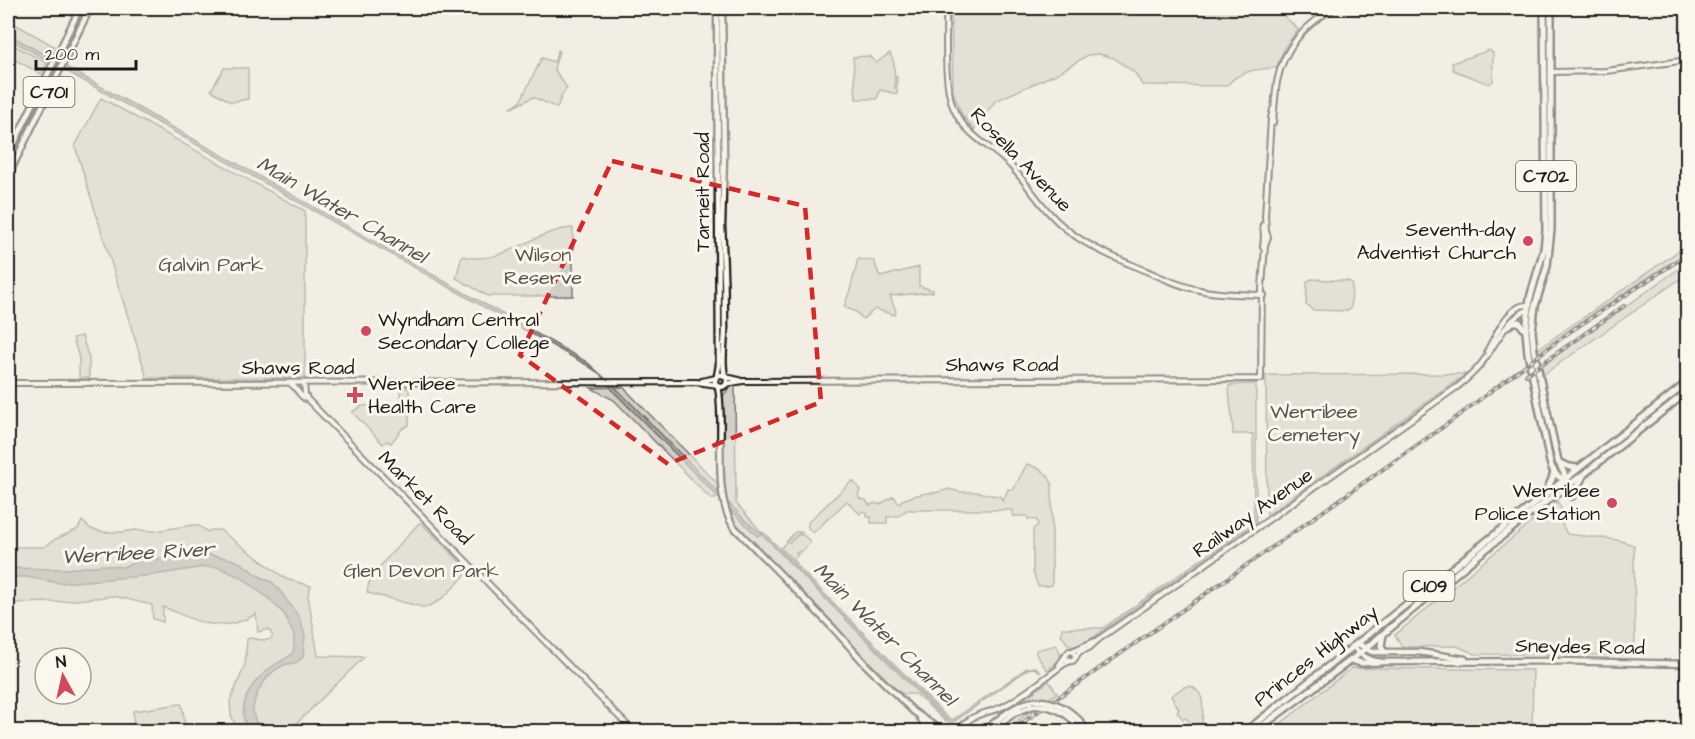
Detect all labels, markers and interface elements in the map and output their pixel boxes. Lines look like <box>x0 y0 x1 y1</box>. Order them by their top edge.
scale bar <box>36 33 136 71</box>
text: 200 m <box>45 42 99 67</box>
road number: C701 <box>23 77 74 107</box>
street label: Rosella Avenue <box>964 101 1078 219</box>
street label: Tarneit Road <box>689 132 717 252</box>
water label: Main Water Channel <box>252 149 435 272</box>
road number: C702 <box>1516 161 1576 191</box>
place label: Seventh-day Adventist Church <box>1357 216 1516 267</box>
marker: Seventh-day Adventist Church <box>1521 234 1535 248</box>
park label: Wilson Reserve <box>504 241 582 292</box>
park label: Galvin Park <box>159 251 263 279</box>
place label: Wyndham Central Secondary College <box>378 306 550 358</box>
marker: Wyndham Central Secondary College <box>359 324 373 338</box>
street label: Shaws Road <box>945 351 1059 379</box>
street label: Shaws Road <box>241 354 355 382</box>
place label: Werribee Health Care <box>368 370 477 421</box>
marker: Werribee Health Care <box>346 386 364 404</box>
park label: Werribee Cemetery <box>1268 398 1360 450</box>
street label: Market Road <box>372 445 478 551</box>
street label: Railway Avenue <box>1187 461 1319 566</box>
place label: Werribee Police Station <box>1475 477 1600 528</box>
marker: Werribee Police Station <box>1605 496 1619 510</box>
water label: Werribee River <box>61 534 217 571</box>
water label: Main Water Channel <box>807 556 965 714</box>
park label: Glen Devon Park <box>343 557 499 585</box>
road number: C109 <box>1404 571 1454 601</box>
street label: Princes Highway <box>1248 598 1385 714</box>
street label: Sneydes Road <box>1515 632 1645 663</box>
north arrow <box>33 646 93 706</box>
text: N <box>55 651 68 674</box>

